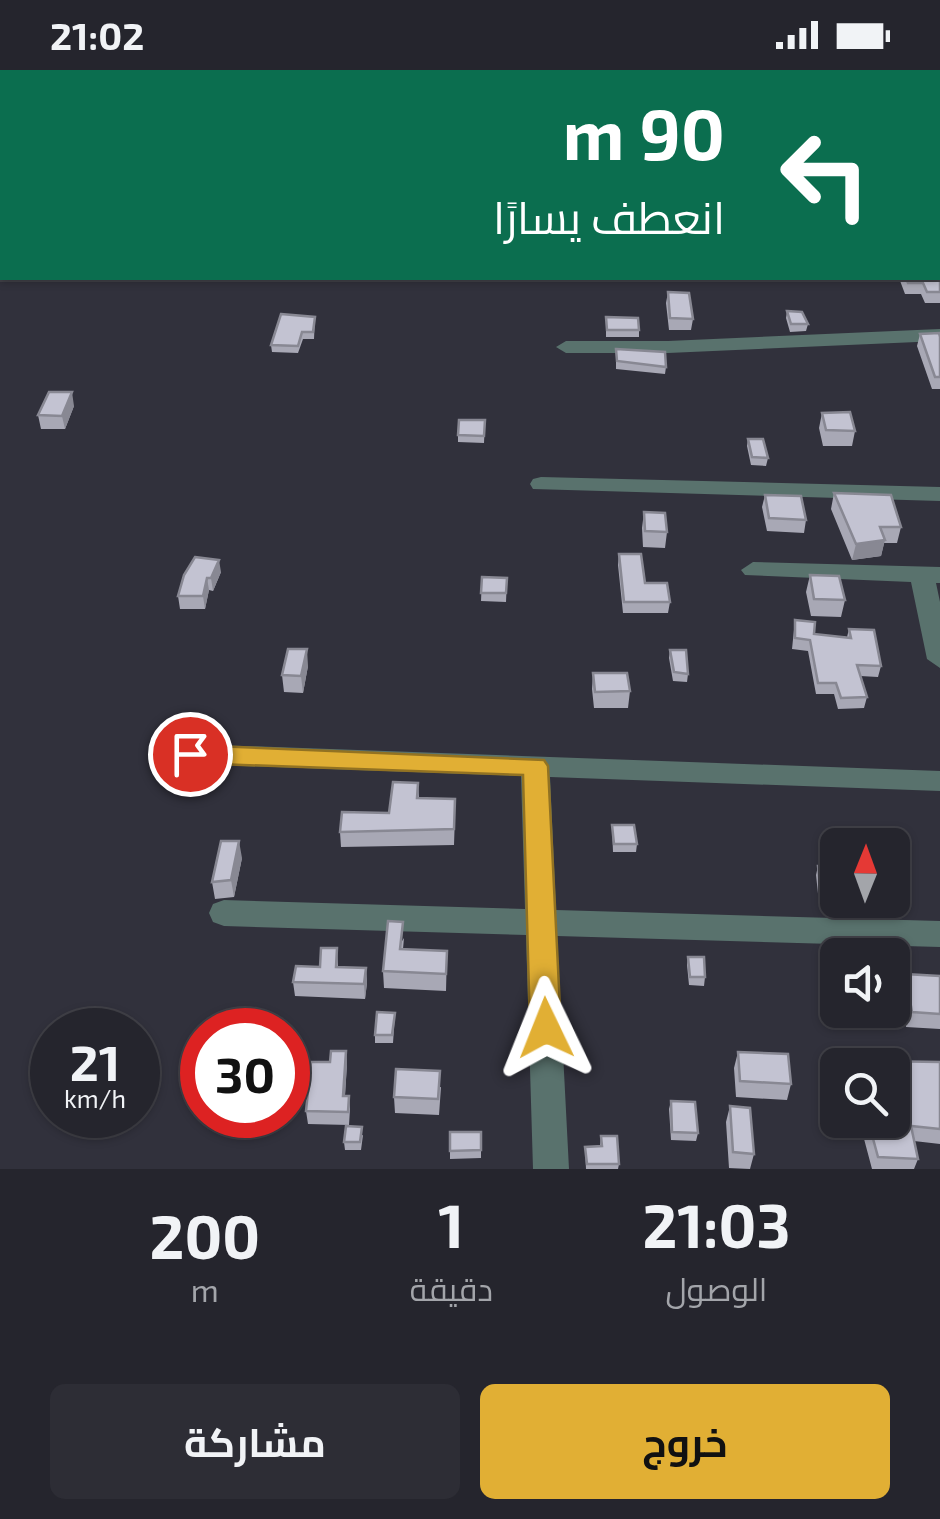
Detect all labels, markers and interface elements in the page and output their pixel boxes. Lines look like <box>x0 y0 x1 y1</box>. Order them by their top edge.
text: 21:02 <box>50 12 144 58</box>
text: 90 m <box>563 90 725 174</box>
icon: left <box>760 110 890 240</box>
text: انعطف يسارًا <box>493 189 725 243</box>
pin <box>148 712 233 797</box>
icon: arrive <box>163 727 218 782</box>
north arrow <box>820 828 910 918</box>
map controls <box>820 828 910 1138</box>
button: sound <box>820 938 910 1028</box>
position arrow <box>494 976 598 1080</box>
speed limit sign: 30 <box>180 1008 310 1138</box>
text: 21 <box>70 1031 120 1091</box>
button: search <box>820 1048 910 1138</box>
text: km/h <box>64 1083 126 1113</box>
text: 1 <box>438 1188 464 1260</box>
text: 21:03 <box>642 1188 790 1260</box>
text: 200 <box>150 1199 260 1271</box>
text: دقيقة <box>410 1269 493 1307</box>
text: الوصول <box>665 1269 767 1307</box>
text: m <box>191 1270 219 1308</box>
button: مشاركة <box>50 1384 460 1499</box>
button: خروج <box>480 1384 890 1499</box>

